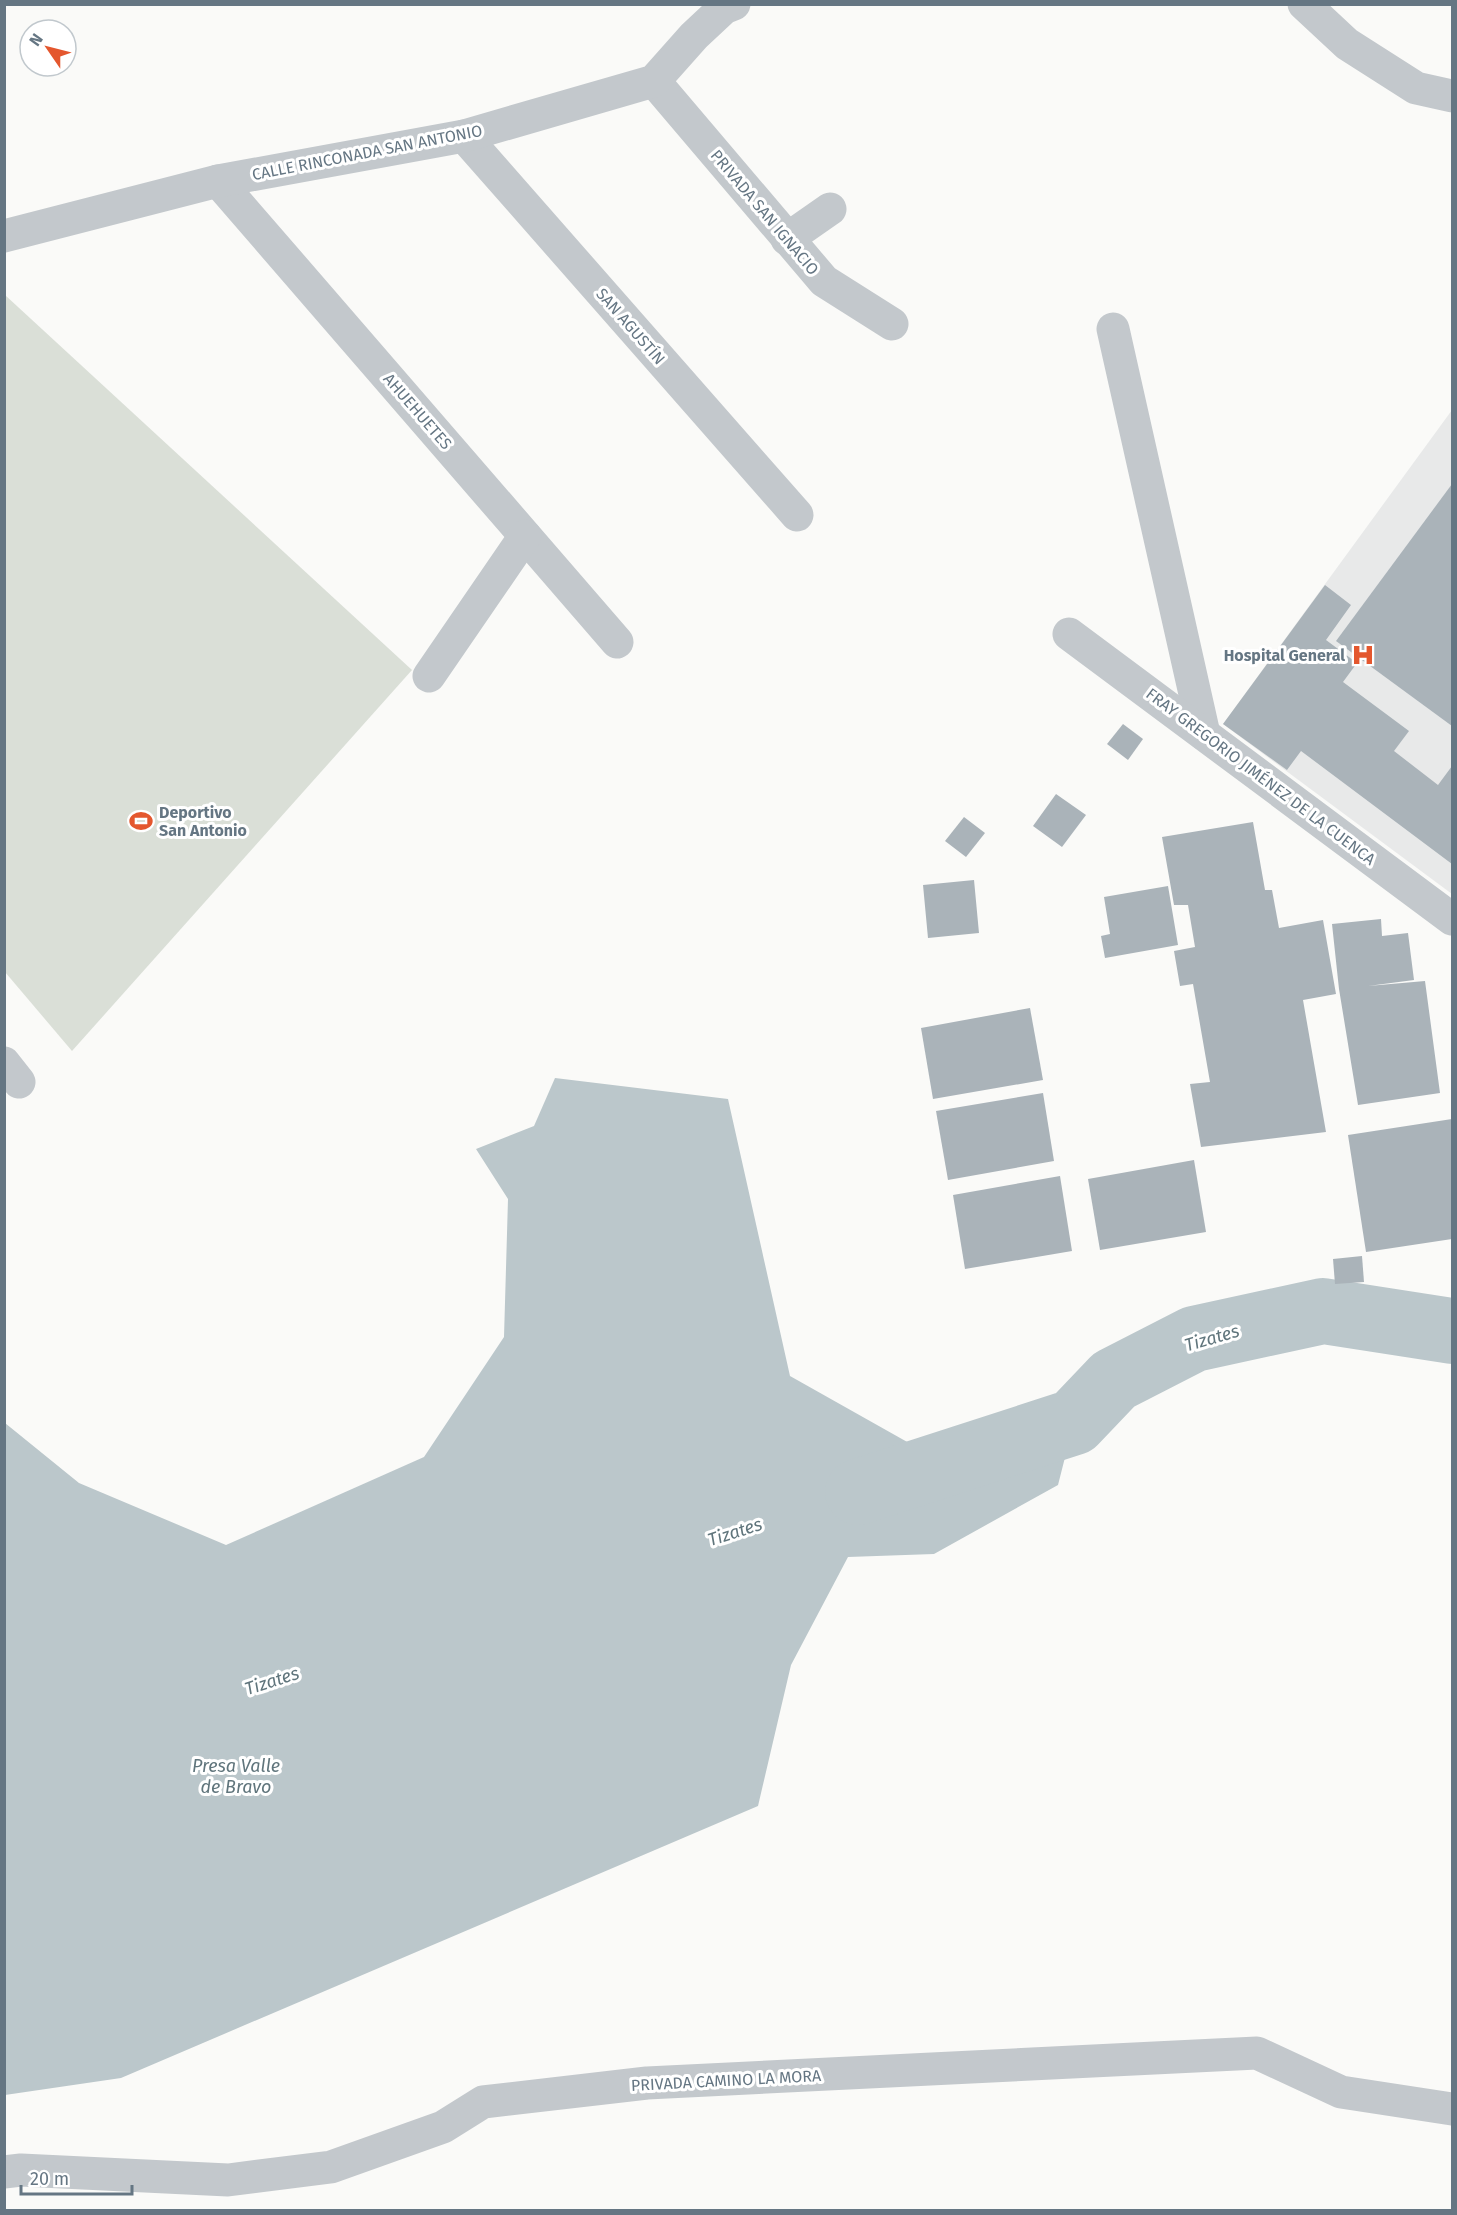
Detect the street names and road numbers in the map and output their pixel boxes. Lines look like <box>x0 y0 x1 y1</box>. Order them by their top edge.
street label: CALLE RINCONADA SAN ANTONIO <box>250 121 484 184</box>
street label: PRIVADA SAN IGNACIO <box>707 146 823 279</box>
street label: SAN AGUSTÍN <box>592 284 670 368</box>
street label: AHUEHUETES <box>379 369 456 453</box>
street label: FRAY GREGORIO JIMÉNEZ DE LA CUENCA <box>1142 683 1380 869</box>
street label: PRIVADA CAMINO LA MORA <box>631 2066 822 2095</box>

